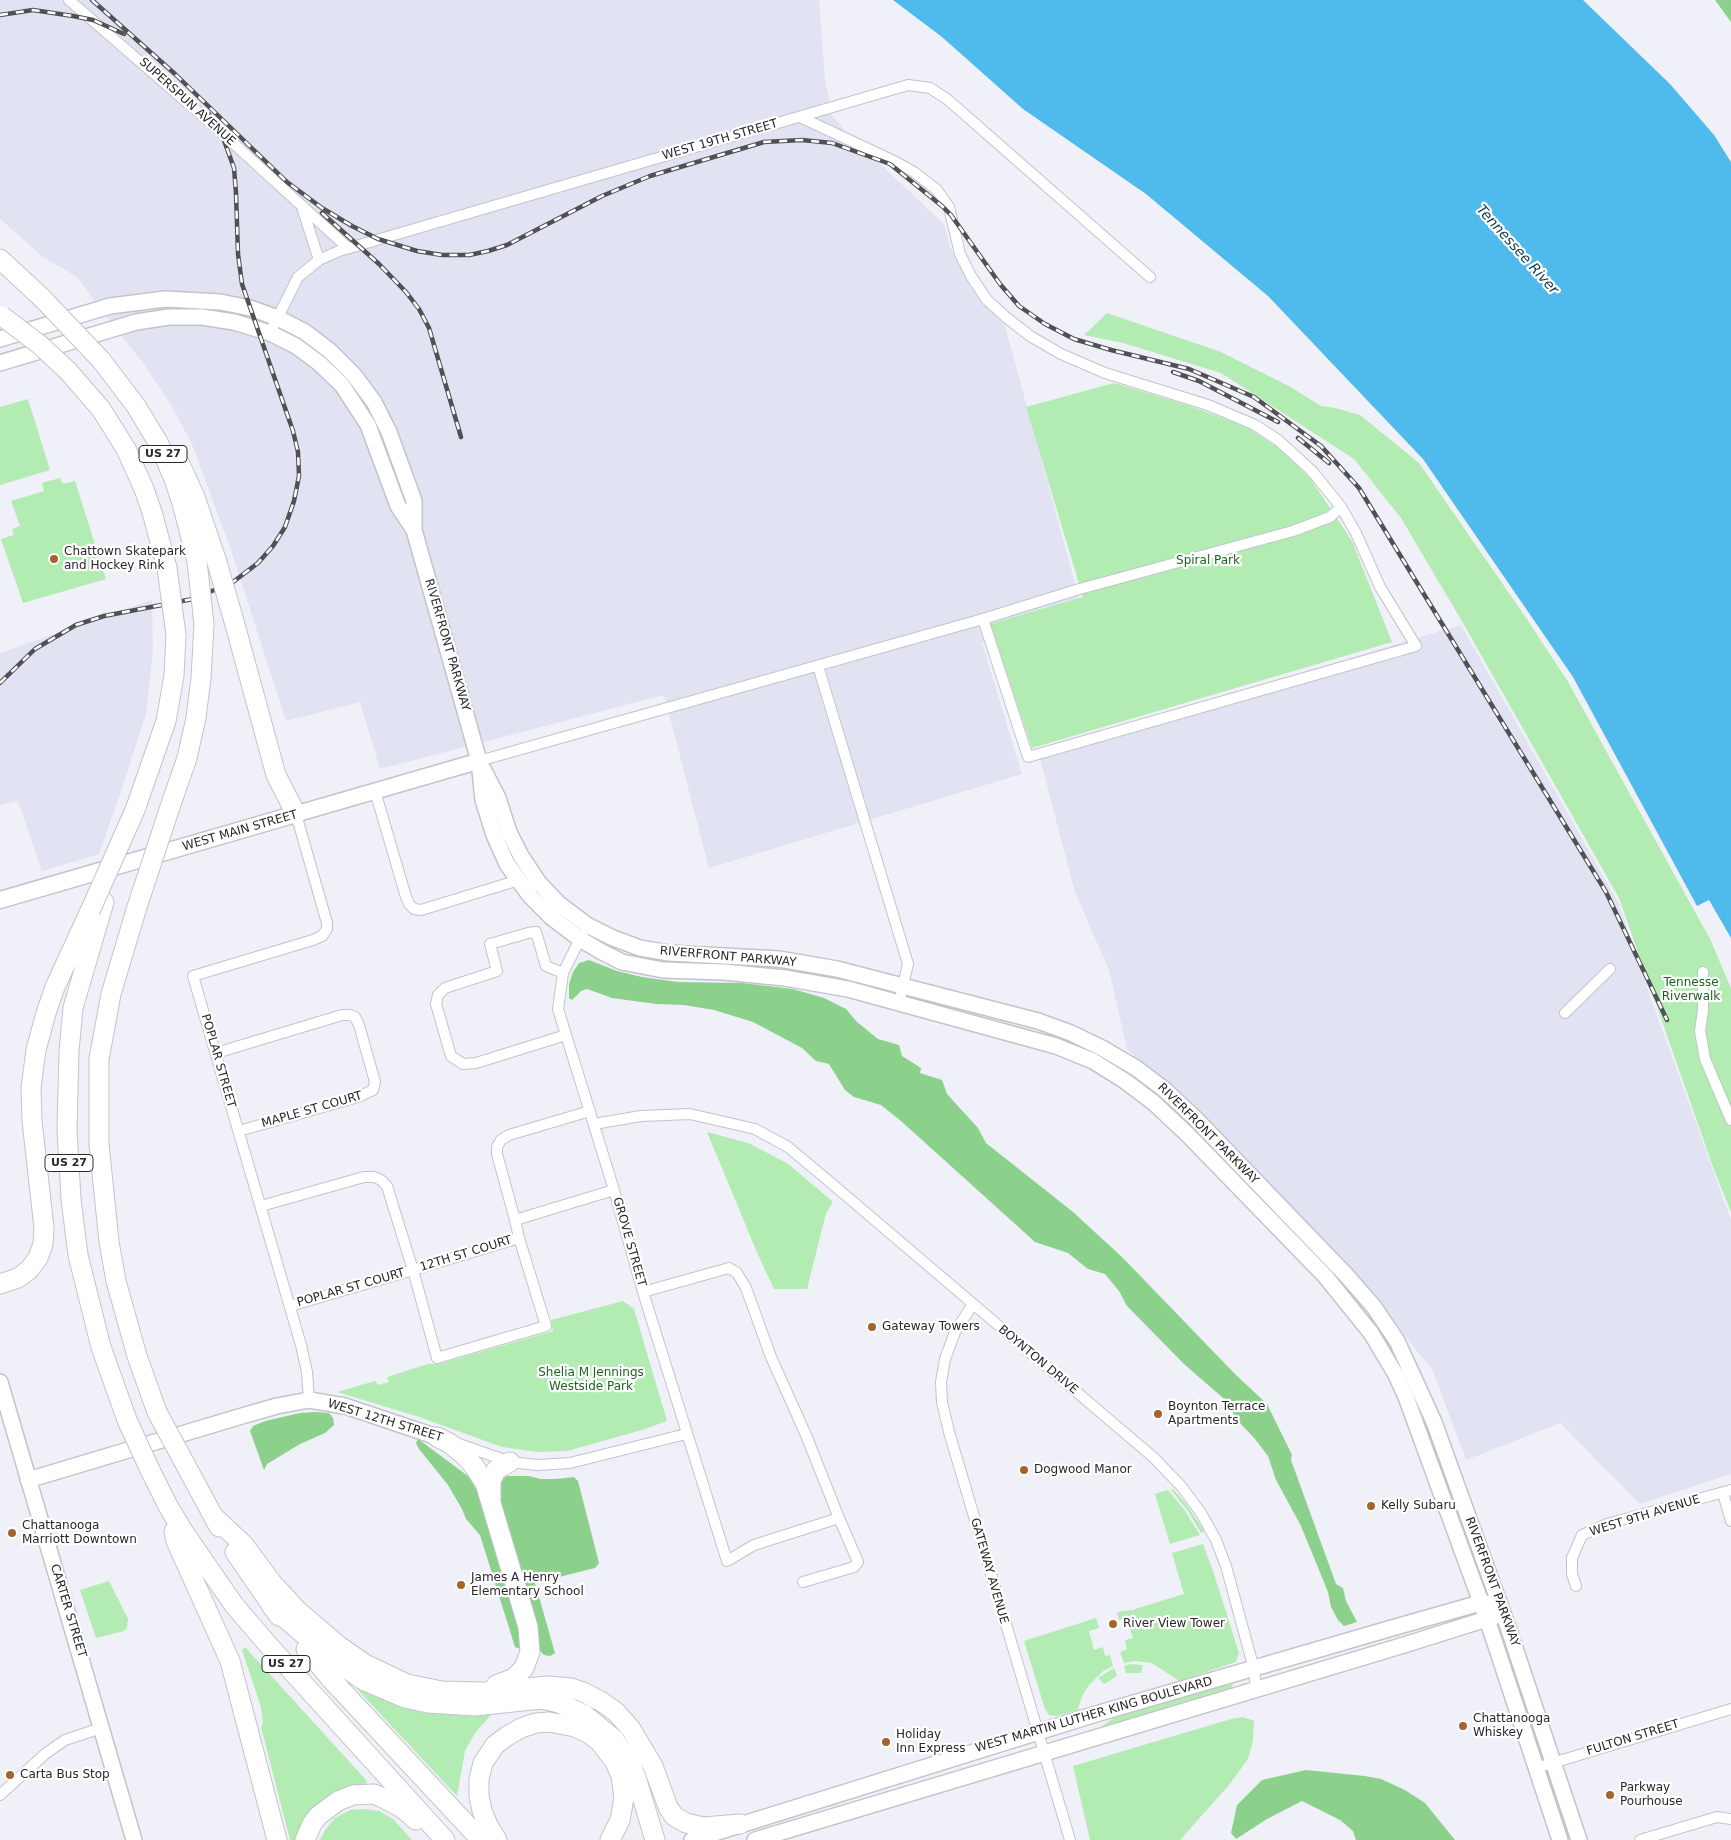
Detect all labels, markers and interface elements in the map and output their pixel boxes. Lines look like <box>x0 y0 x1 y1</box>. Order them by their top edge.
street label: SUPERSPUN AVENUE <box>136 55 238 149</box>
street label: WEST 19TH STREET <box>661 117 779 163</box>
water label: Tennessee River <box>1473 202 1561 298</box>
road number: US 27 <box>139 446 187 462</box>
place label: Chattown Skatepark and Hockey Rink <box>64 545 186 573</box>
marker: Chattown Skatepark and Hockey Rink <box>48 553 60 565</box>
park label: Spiral Park <box>1176 554 1240 568</box>
street label: RIVERFRONT PARKWAY <box>421 577 473 713</box>
street label: WEST MAIN STREET <box>181 808 299 854</box>
street label: RIVERFRONT PARKWAY <box>659 944 797 970</box>
park label: Tennesse Riverwalk <box>1662 976 1720 1004</box>
street label: POPLAR STREET <box>198 1012 238 1110</box>
street label: RIVERFRONT PARKWAY <box>1154 1080 1262 1188</box>
street label: MAPLE ST COURT <box>260 1089 364 1131</box>
road number: US 27 <box>45 1154 93 1172</box>
street label: GROVE STREET <box>609 1196 649 1288</box>
street label: 12TH ST COURT <box>418 1233 514 1275</box>
street label: POPLAR ST COURT <box>295 1266 407 1310</box>
place label: Gateway Towers <box>882 1320 980 1334</box>
marker: Gateway Towers <box>866 1321 878 1333</box>
street label: BOYNTON DRIVE <box>995 1322 1081 1398</box>
park label: Shelia M Jennings Westside Park <box>538 1366 644 1394</box>
street label: WEST 12TH STREET <box>326 1397 444 1445</box>
place label: Boynton Terrace Apartments <box>1168 1400 1265 1428</box>
marker: Boynton Terrace Apartments <box>1152 1408 1164 1420</box>
place label: Dogwood Manor <box>1034 1463 1132 1477</box>
marker: Dogwood Manor <box>1018 1464 1030 1476</box>
street label: WEST 9TH AVENUE <box>1588 1492 1702 1540</box>
place label: Kelly Subaru <box>1381 1499 1456 1513</box>
marker: Kelly Subaru <box>1365 1500 1377 1512</box>
street label: RIVERFRONT PARKWAY <box>1462 1515 1522 1649</box>
street label: GATEWAY AVENUE <box>967 1516 1011 1626</box>
place label: Chattanooga Marriott Downtown <box>22 1519 137 1547</box>
marker: Chattanooga Marriott Downtown <box>6 1527 18 1539</box>
street label: CARTER STREET <box>47 1563 89 1659</box>
place label: James A Henry Elementary School <box>471 1571 584 1599</box>
marker: James A Henry Elementary School <box>455 1579 467 1591</box>
place label: River View Tower <box>1123 1617 1225 1631</box>
marker: River View Tower <box>1107 1618 1119 1630</box>
road number: US 27 <box>262 1656 310 1672</box>
street label: WEST MARTIN LUTHER KING BOULEVARD <box>974 1674 1214 1756</box>
place label: Chattanooga Whiskey <box>1473 1712 1550 1740</box>
street label: FULTON STREET <box>1585 1717 1681 1759</box>
marker: Chattanooga Whiskey <box>1457 1720 1469 1732</box>
place label: Holiday Inn Express <box>896 1728 965 1756</box>
marker: Holiday Inn Express <box>880 1736 892 1748</box>
place label: Carta Bus Stop <box>20 1768 110 1782</box>
marker: Carta Bus Stop <box>4 1769 16 1781</box>
place label: Parkway Pourhouse <box>1620 1781 1683 1809</box>
marker: Parkway Pourhouse <box>1604 1789 1616 1801</box>

